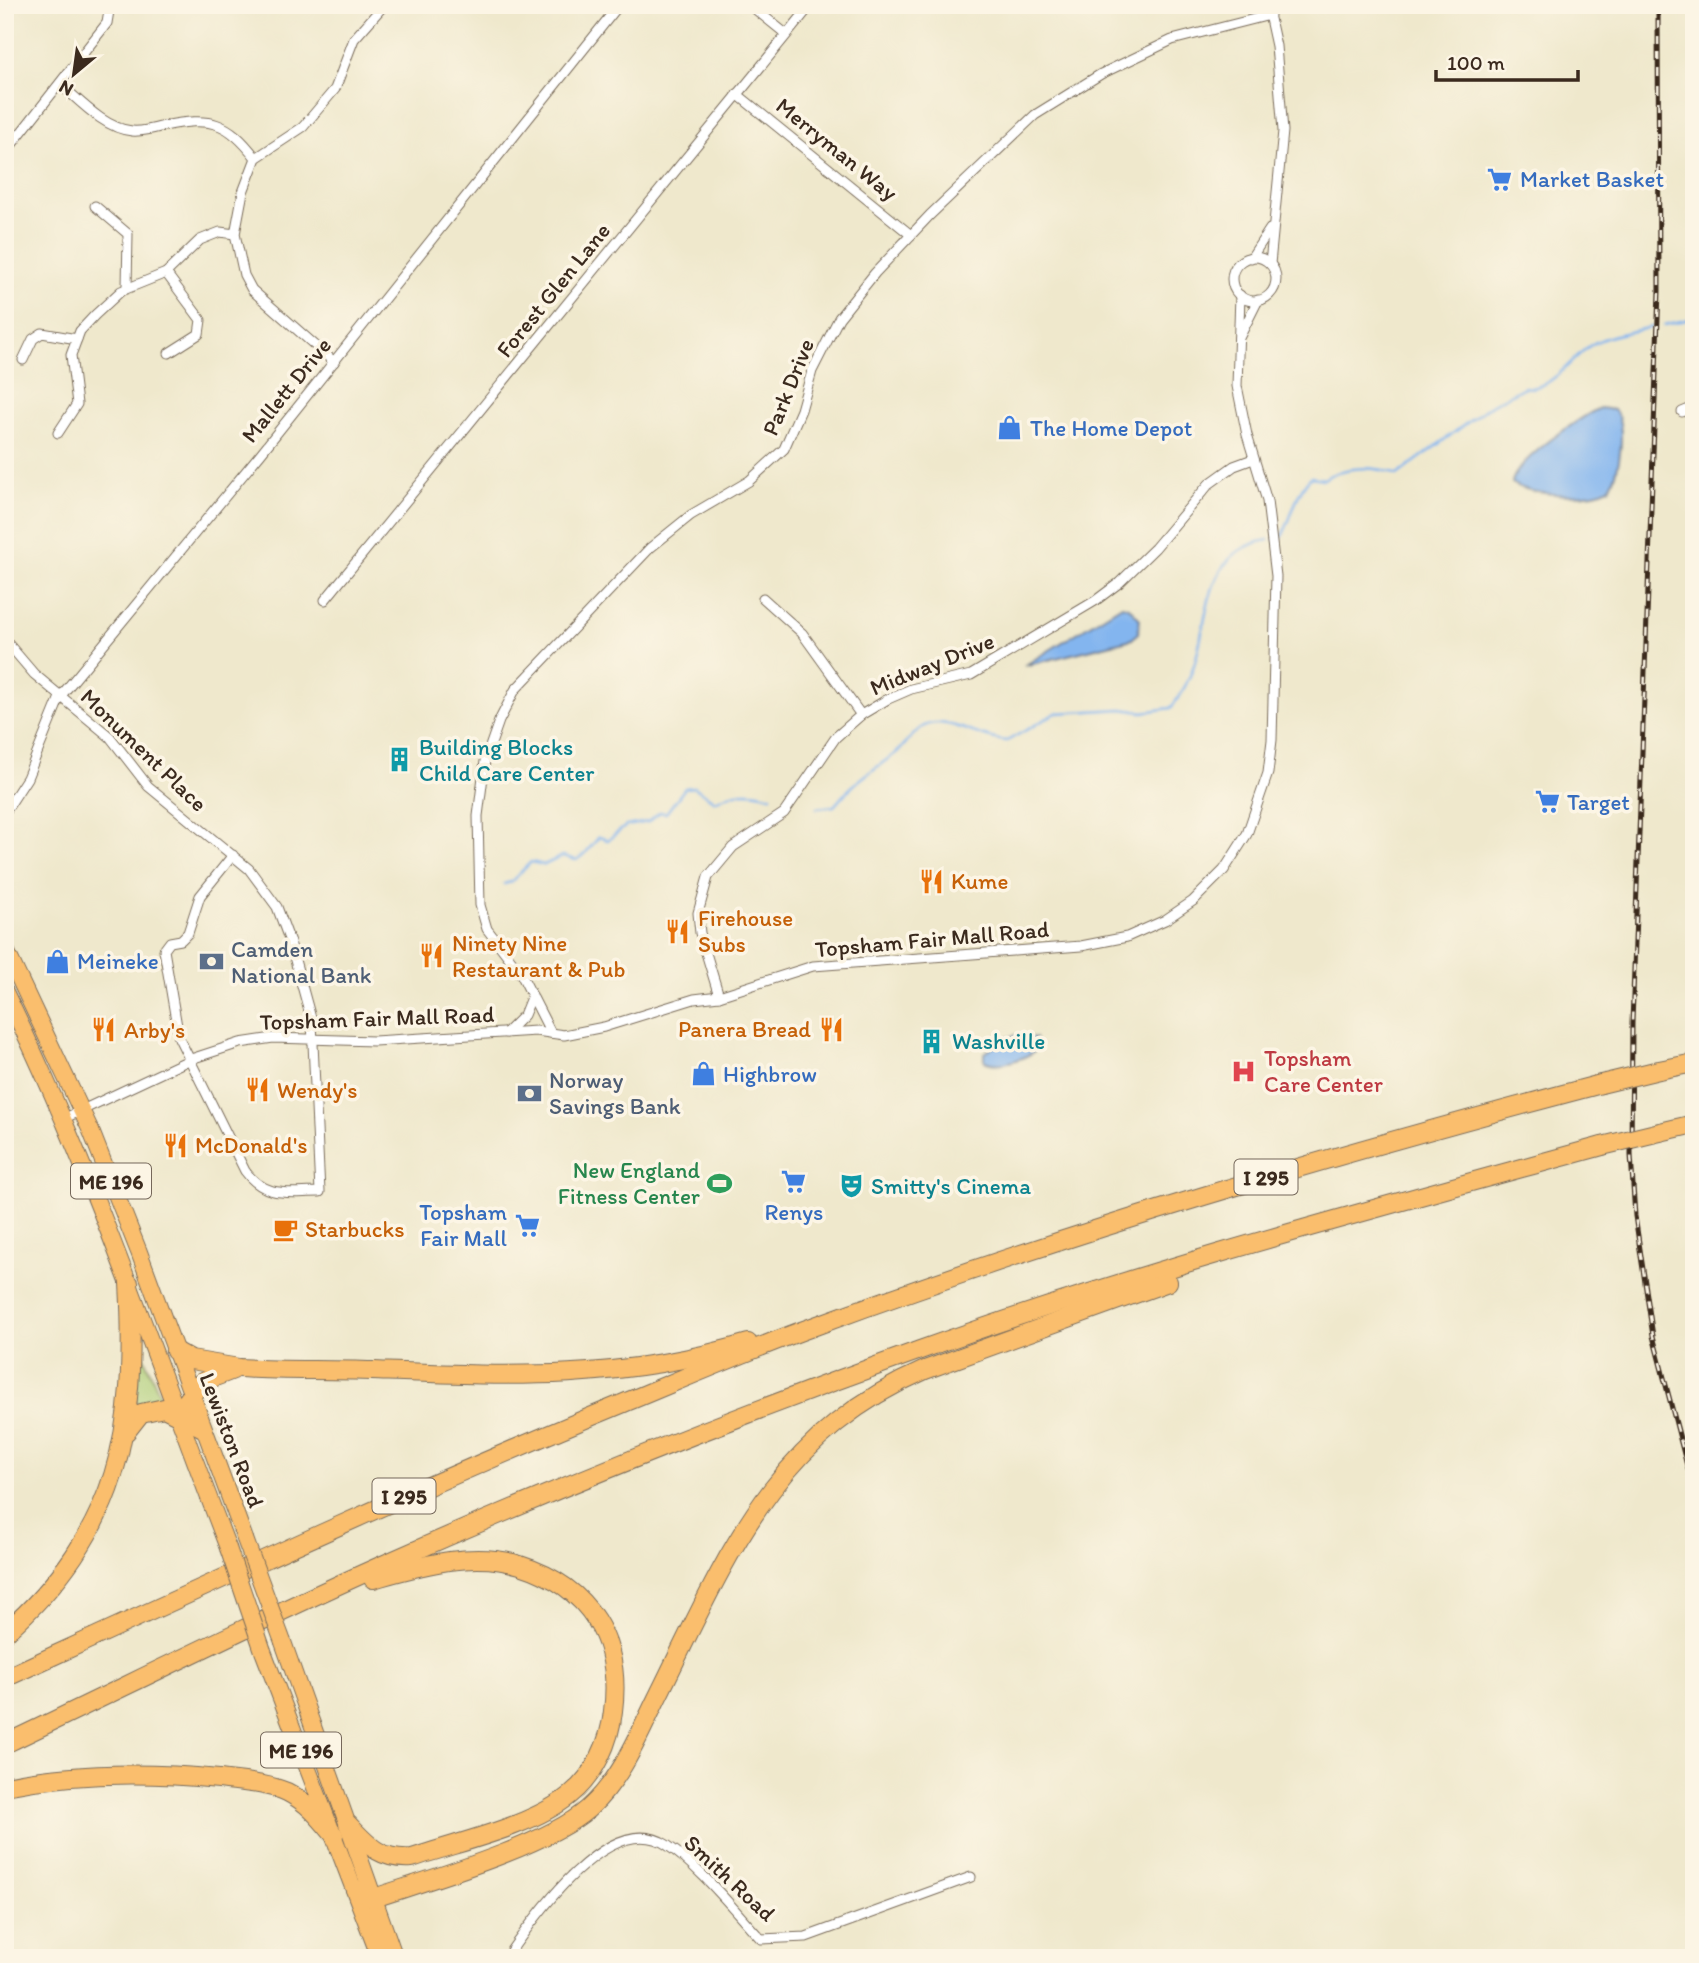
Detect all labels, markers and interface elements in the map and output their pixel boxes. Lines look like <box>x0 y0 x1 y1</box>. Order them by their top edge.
north arrow <box>38 38 108 108</box>
scale bar <box>1436 38 1578 82</box>
text: 100 m <box>1447 50 1505 75</box>
text: N <box>55 75 77 102</box>
street label: Merryman Way <box>771 91 904 207</box>
supermarket icon: Market Basket <box>1486 165 1514 193</box>
place label: Market Basket <box>1520 165 1664 193</box>
street label: Forest Glen Lane <box>490 217 616 363</box>
street label: Mallett Drive <box>235 332 337 448</box>
street label: Park Drive <box>756 335 820 439</box>
shop icon: The Home Depot <box>996 414 1024 442</box>
place label: The Home Depot <box>1030 414 1192 442</box>
street label: Midway Drive <box>866 626 998 702</box>
street label: Monument Place <box>75 683 213 817</box>
place label: Building Blocks Child Care Center <box>419 733 594 787</box>
building icon: Building Blocks Child Care Center <box>385 746 413 774</box>
supermarket icon: Target <box>1533 788 1561 816</box>
place label: Target <box>1567 788 1630 816</box>
restaurant icon: Kume <box>917 867 945 895</box>
place label: Kume <box>951 867 1008 895</box>
place label: Firehouse Subs <box>698 904 793 958</box>
street label: Topsham Fair Mall Road <box>814 915 1050 963</box>
restaurant icon: Firehouse Subs <box>664 917 692 945</box>
place label: Ninety Nine Restaurant & Pub <box>452 929 625 983</box>
place label: Camden National Bank <box>231 935 372 989</box>
restaurant icon: Ninety Nine Restaurant & Pub <box>418 942 446 970</box>
shop icon: Meineke <box>43 947 71 975</box>
place label: Meineke <box>77 947 159 975</box>
bank icon: Camden National Bank <box>197 948 225 976</box>
street label: Topsham Fair Mall Road <box>259 1000 495 1036</box>
place label: Panera Bread <box>678 1015 811 1043</box>
restaurant icon: Panera Bread <box>817 1015 845 1043</box>
restaurant icon: Arby's <box>90 1016 118 1044</box>
place label: Arby's <box>124 1016 185 1044</box>
building icon: Washville <box>918 1027 946 1055</box>
place label: Washville <box>952 1027 1045 1055</box>
place label: Topsham Care Center <box>1264 1044 1383 1098</box>
hospital icon: Topsham Care Center <box>1230 1057 1258 1085</box>
shop icon: Highbrow <box>689 1060 717 1088</box>
place label: Highbrow <box>723 1060 817 1088</box>
place label: Norway Savings Bank <box>549 1066 681 1120</box>
restaurant icon: Wendy's <box>243 1076 271 1104</box>
place label: Wendy's <box>277 1076 358 1104</box>
bank icon: Norway Savings Bank <box>515 1079 543 1107</box>
restaurant icon: McDonald's <box>161 1131 189 1159</box>
place label: McDonald's <box>195 1131 308 1159</box>
place label: New England Fitness Center <box>558 1156 700 1210</box>
road number: I 295 <box>1234 1160 1298 1194</box>
road number: ME 196 <box>71 1164 151 1198</box>
supermarket icon: Renys <box>780 1168 808 1196</box>
sports icon: New England Fitness Center <box>706 1169 734 1197</box>
theatre icon: Smitty's Cinema <box>837 1172 865 1200</box>
place label: Smitty's Cinema <box>871 1172 1031 1200</box>
place label: Topsham Fair Mall <box>419 1198 507 1252</box>
place label: Renys <box>765 1198 823 1226</box>
supermarket icon: Topsham Fair Mall <box>513 1211 541 1239</box>
cafe icon: Starbucks <box>271 1215 299 1243</box>
place label: Starbucks <box>305 1215 405 1243</box>
street label: Lewiston Road <box>193 1369 271 1511</box>
road number: I 295 <box>372 1478 436 1514</box>
road number: ME 196 <box>261 1732 341 1768</box>
street label: Smith Road <box>678 1829 782 1928</box>

